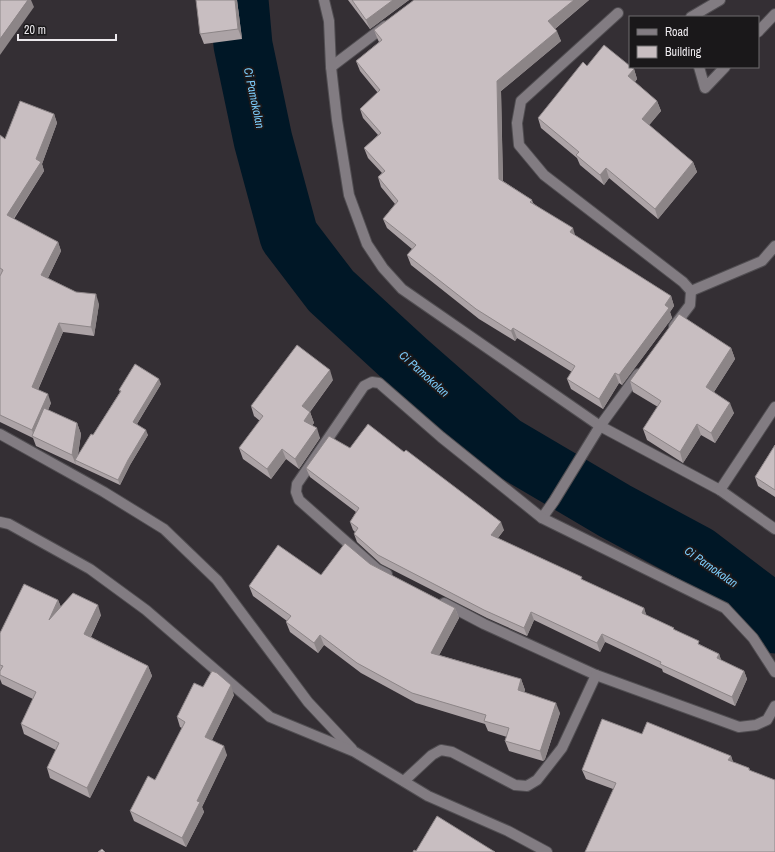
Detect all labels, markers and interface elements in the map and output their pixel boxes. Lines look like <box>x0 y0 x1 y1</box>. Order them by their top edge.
scale bar <box>18 16 116 42</box>
legend <box>629 16 759 68</box>
text: 20 m <box>24 22 46 38</box>
text: Road <box>665 24 689 40</box>
text: Building <box>665 44 702 60</box>
water label: Ci Pamokolan <box>240 66 268 130</box>
water label: Ci Pamokolan <box>396 347 452 401</box>
water label: Ci Pamokolan <box>681 543 741 591</box>

